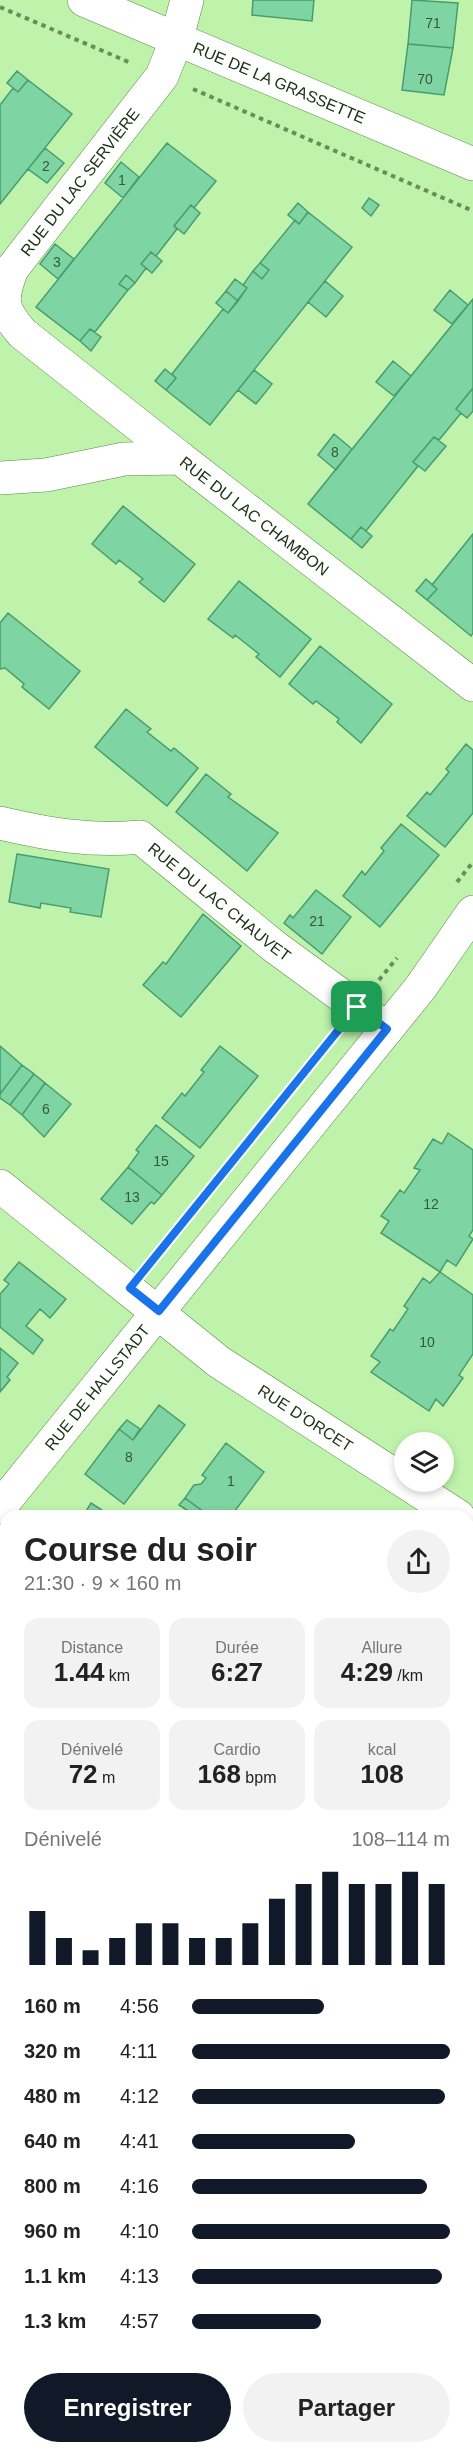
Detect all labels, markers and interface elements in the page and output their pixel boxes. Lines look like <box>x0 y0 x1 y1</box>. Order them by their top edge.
house number: 71 <box>425 15 441 31</box>
street label: RUE DE LA GRASSETTE <box>191 39 368 127</box>
house number: 70 <box>417 71 433 87</box>
street label: RUE DU LAC SERVIÈRE <box>17 105 143 259</box>
house number: 2 <box>42 158 50 174</box>
house number: 1 <box>118 172 126 188</box>
house number: 3 <box>53 254 61 270</box>
house number: 8 <box>331 444 339 460</box>
street label: RUE DU LAC CHAMBON <box>177 453 332 579</box>
street label: RUE DU LAC CHAUVET <box>145 839 294 965</box>
house number: 21 <box>309 913 325 929</box>
pin <box>331 981 382 1032</box>
icon: arrive <box>340 990 373 1023</box>
house number: 6 <box>42 1101 50 1117</box>
house number: 15 <box>153 1153 169 1169</box>
house number: 13 <box>124 1189 140 1205</box>
house number: 12 <box>423 1196 439 1212</box>
street label: RUE DE HALLSTADT <box>42 1321 153 1454</box>
house number: 10 <box>419 1334 435 1350</box>
street label: RUE D'ORCET <box>255 1382 356 1455</box>
map controls <box>394 1432 454 1492</box>
button: layers <box>394 1432 454 1492</box>
house number: 8 <box>125 1449 133 1465</box>
house number: 1 <box>227 1473 235 1489</box>
button: share <box>387 1530 450 1593</box>
text: Course du soir <box>24 1531 257 1568</box>
text: 21:30 · 9 × 160 m <box>24 1572 181 1594</box>
text: Distance <box>61 1639 123 1656</box>
text: Durée <box>215 1639 259 1656</box>
text: Allure <box>362 1639 402 1656</box>
text: 1.44 <box>54 1657 104 1687</box>
text: 6:27 <box>211 1657 263 1687</box>
text: 4:29 <box>341 1657 393 1687</box>
text: km <box>104 1667 130 1684</box>
text: /km <box>393 1667 423 1684</box>
text: Dénivelé <box>61 1741 123 1758</box>
text: Cardio <box>213 1741 261 1758</box>
text: kcal <box>368 1741 396 1758</box>
text: 72 <box>69 1759 98 1789</box>
text: 168 <box>198 1759 241 1789</box>
text: 108 <box>360 1759 404 1789</box>
text: m <box>98 1769 115 1786</box>
text: bpm <box>241 1769 276 1786</box>
text: Dénivelé <box>24 1828 102 1850</box>
text: 108–114 m <box>351 1828 450 1850</box>
text: 160 m <box>24 1995 81 2017</box>
text: 4:56 <box>120 1995 159 2017</box>
text: 320 m <box>24 2040 81 2062</box>
text: 4:11 <box>120 2040 157 2062</box>
text: 480 m <box>24 2085 81 2107</box>
text: 4:12 <box>120 2085 159 2107</box>
text: 640 m <box>24 2130 81 2152</box>
text: 4:41 <box>120 2130 159 2152</box>
text: 800 m <box>24 2175 81 2197</box>
text: 4:16 <box>120 2175 159 2197</box>
text: 960 m <box>24 2220 81 2242</box>
text: 4:10 <box>120 2220 159 2242</box>
text: 1.1 km <box>24 2265 86 2287</box>
text: 4:13 <box>120 2265 159 2287</box>
text: 1.3 km <box>24 2310 86 2332</box>
text: 4:57 <box>120 2310 159 2332</box>
button: Enregistrer <box>24 2373 231 2442</box>
button: Partager <box>243 2373 450 2442</box>

